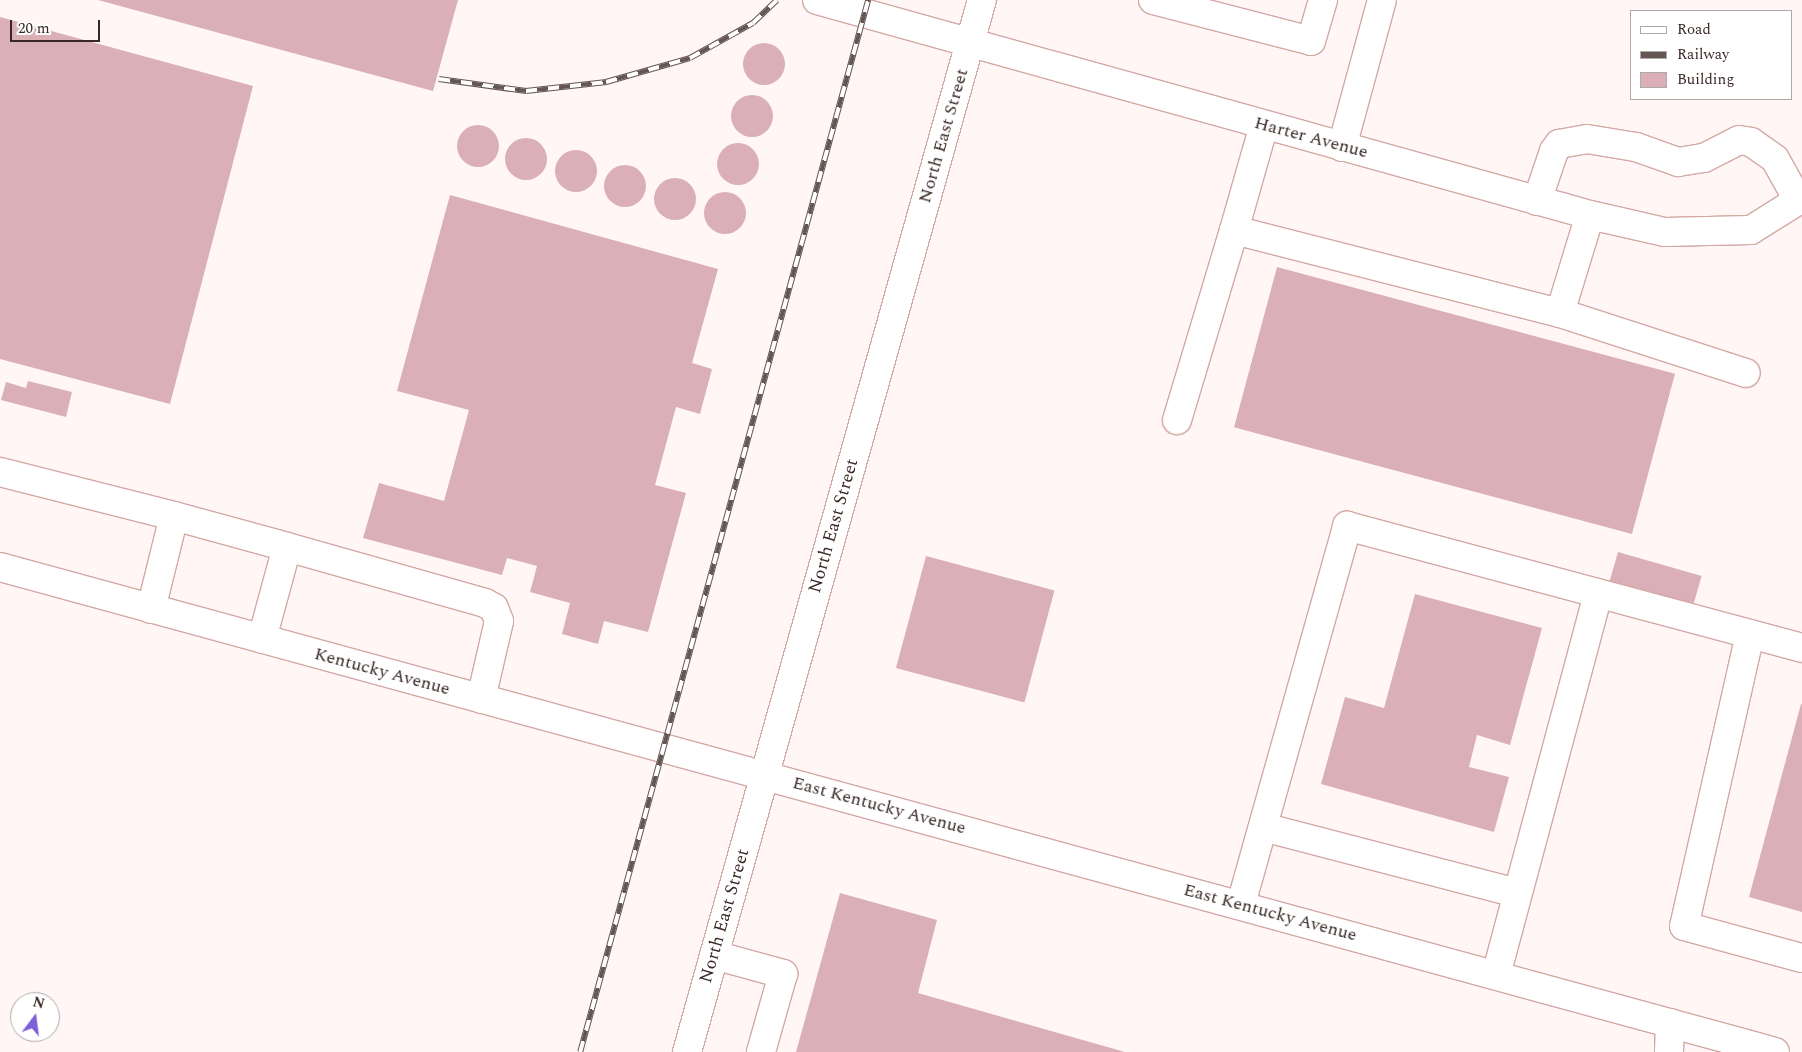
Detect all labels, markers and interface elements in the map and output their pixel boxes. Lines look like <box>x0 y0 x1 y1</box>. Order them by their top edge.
scale bar <box>12 10 102 42</box>
legend <box>1630 10 1792 100</box>
text: 20 m <box>18 17 50 40</box>
text: Road <box>1677 18 1711 41</box>
text: Railway <box>1677 43 1729 66</box>
street label: North East Street <box>914 66 974 206</box>
text: Building <box>1677 68 1734 91</box>
street label: Harter Avenue <box>1252 112 1370 164</box>
street label: North East Street <box>804 456 864 596</box>
street label: Kentucky Avenue <box>312 644 452 700</box>
street label: East Kentucky Avenue <box>790 772 968 840</box>
street label: North East Street <box>695 846 755 986</box>
street label: East Kentucky Avenue <box>1181 879 1359 947</box>
text: N <box>31 991 47 1015</box>
north arrow <box>10 992 60 1042</box>

